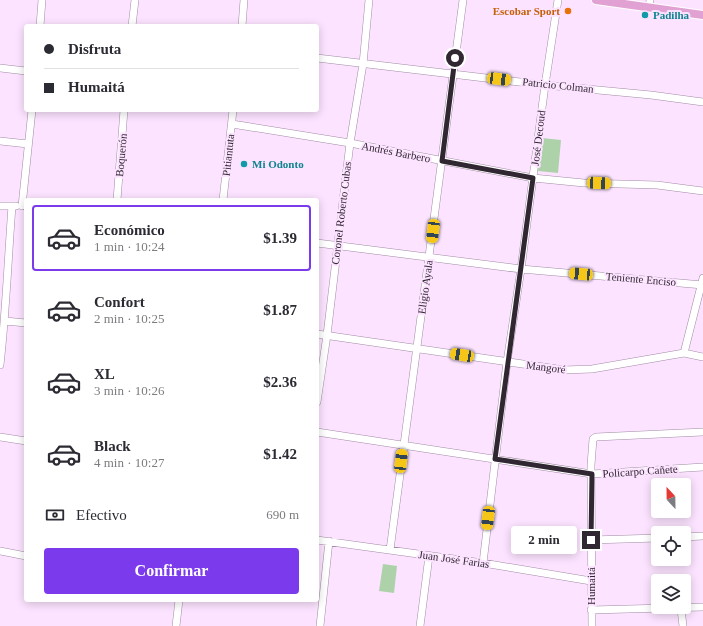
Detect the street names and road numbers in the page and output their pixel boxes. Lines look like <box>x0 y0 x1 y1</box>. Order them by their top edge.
street label: Patricio Colman <box>522 75 595 95</box>
street label: José Decoud <box>529 109 547 166</box>
street label: Boquerón <box>113 132 129 177</box>
street label: Pitiantuta <box>220 133 236 177</box>
street label: Andrés Barbero <box>361 139 432 165</box>
street label: Coronel Roberto Cubas <box>329 161 353 265</box>
street label: Eligio Ayala <box>415 259 435 315</box>
street label: Teniente Enciso <box>605 270 677 288</box>
street label: Mangoré <box>526 359 567 375</box>
street label: Policarpo Cañete <box>602 462 678 480</box>
street label: Juan José Farias <box>418 548 490 570</box>
street label: Humaitá <box>585 567 597 605</box>

